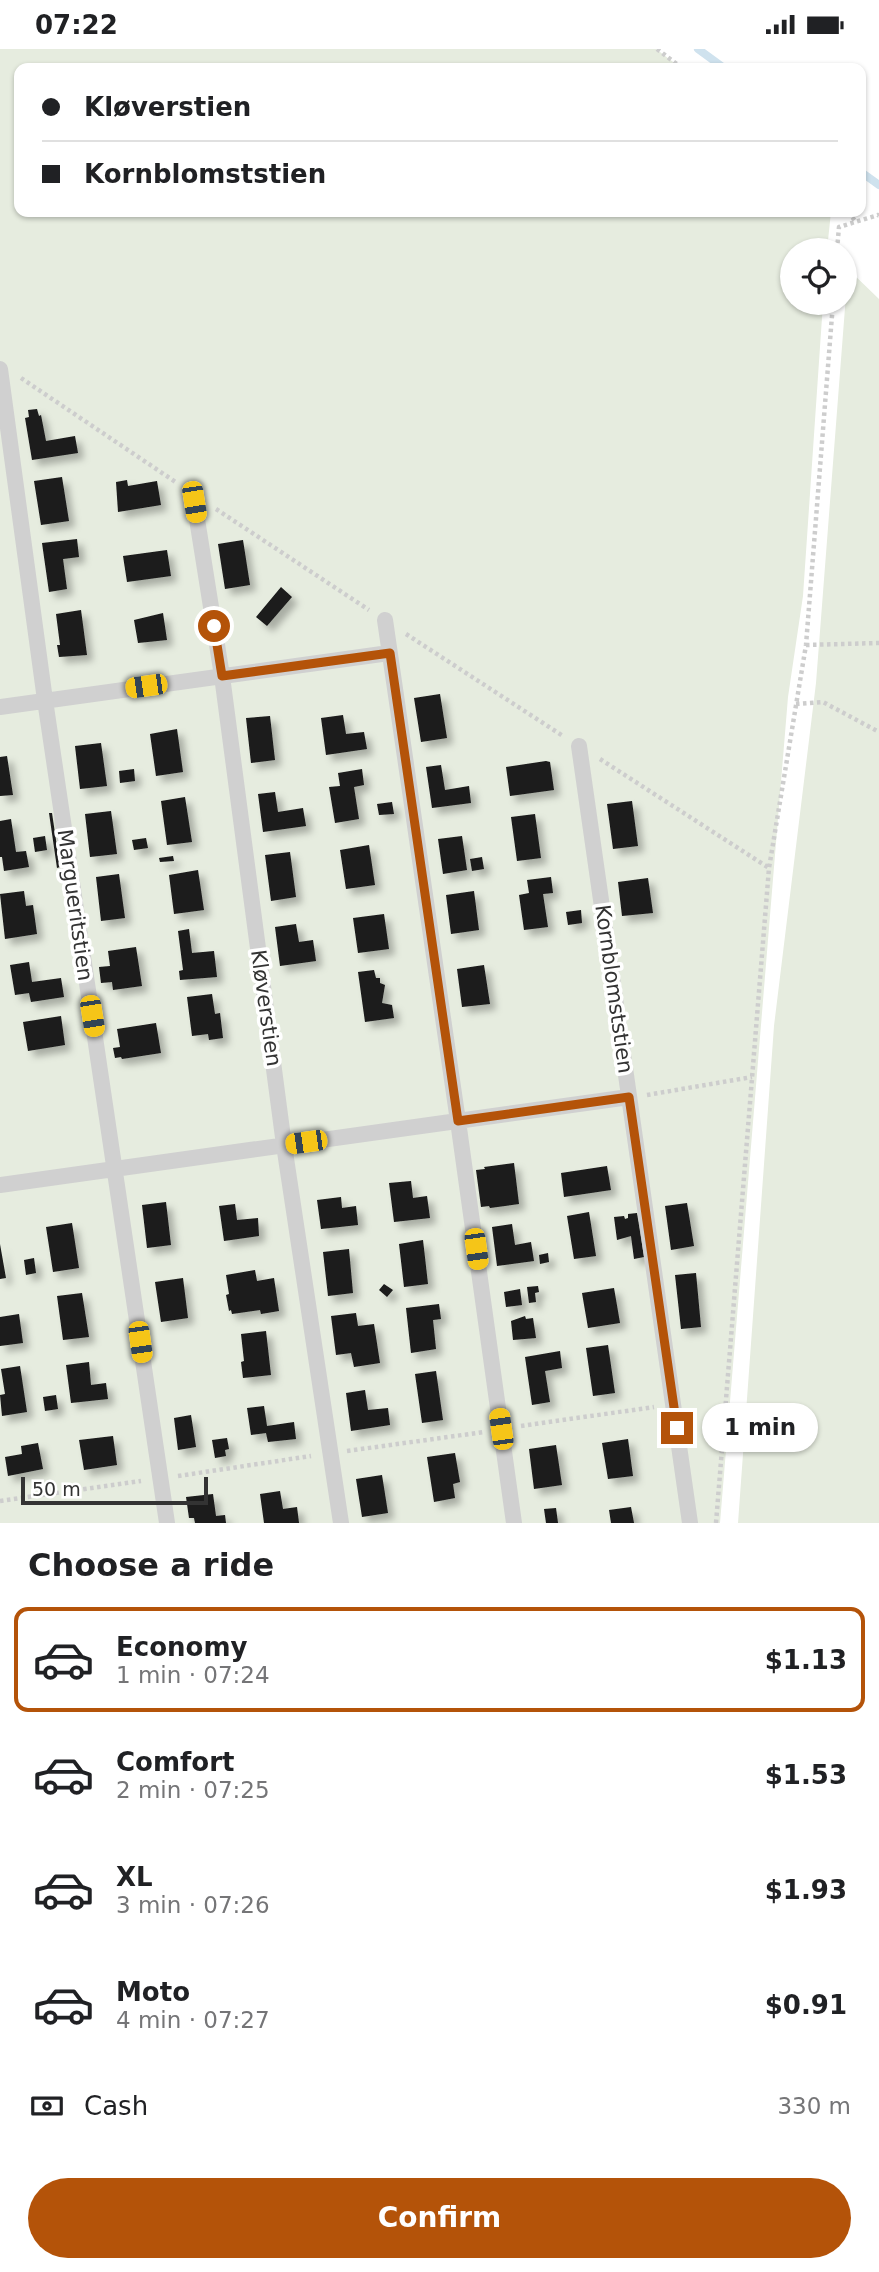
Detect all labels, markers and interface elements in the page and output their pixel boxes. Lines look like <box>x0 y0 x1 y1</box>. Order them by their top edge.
text: 07:22 <box>35 10 118 40</box>
text: Kløverstien <box>84 92 251 122</box>
text: Kornblomststien <box>84 159 326 189</box>
map controls <box>780 238 857 315</box>
button: locate <box>780 238 857 315</box>
car <box>181 480 208 524</box>
route start <box>198 610 230 642</box>
car <box>124 673 169 699</box>
street label: Margueritstien <box>52 828 98 982</box>
street label: Kornblomststien <box>590 903 638 1075</box>
street label: Kløverstien <box>246 948 286 1068</box>
car <box>79 994 106 1038</box>
car <box>284 1129 329 1155</box>
car <box>463 1227 490 1271</box>
car <box>127 1320 154 1364</box>
callout: 1 min <box>702 1403 817 1453</box>
car <box>488 1407 515 1451</box>
route end <box>661 1412 693 1444</box>
text: 1 min <box>724 1414 796 1440</box>
scale bar <box>21 1474 208 1506</box>
text: 50 m <box>32 1478 81 1500</box>
text: Choose a ride <box>28 1546 274 1584</box>
icon: car <box>32 1628 95 1691</box>
text: Economy <box>116 1632 247 1662</box>
text: $1.13 <box>765 1645 847 1675</box>
text: 1 min · 07:24 <box>116 1662 270 1688</box>
icon: car <box>32 1743 95 1806</box>
text: Comfort <box>116 1747 234 1777</box>
text: $1.53 <box>765 1760 847 1790</box>
text: 2 min · 07:25 <box>116 1777 270 1803</box>
icon: car <box>32 1858 95 1921</box>
text: XL <box>116 1862 153 1892</box>
text: $1.93 <box>765 1875 847 1905</box>
text: 3 min · 07:26 <box>116 1892 270 1918</box>
icon: car <box>32 1973 95 2036</box>
text: Moto <box>116 1977 190 2007</box>
text: $0.91 <box>765 1990 847 2020</box>
text: 4 min · 07:27 <box>116 2007 270 2033</box>
icon: cash <box>28 2087 66 2125</box>
text: Cash <box>84 2091 148 2121</box>
text: 330 m <box>777 2093 851 2119</box>
button: Confirm <box>28 2178 851 2258</box>

